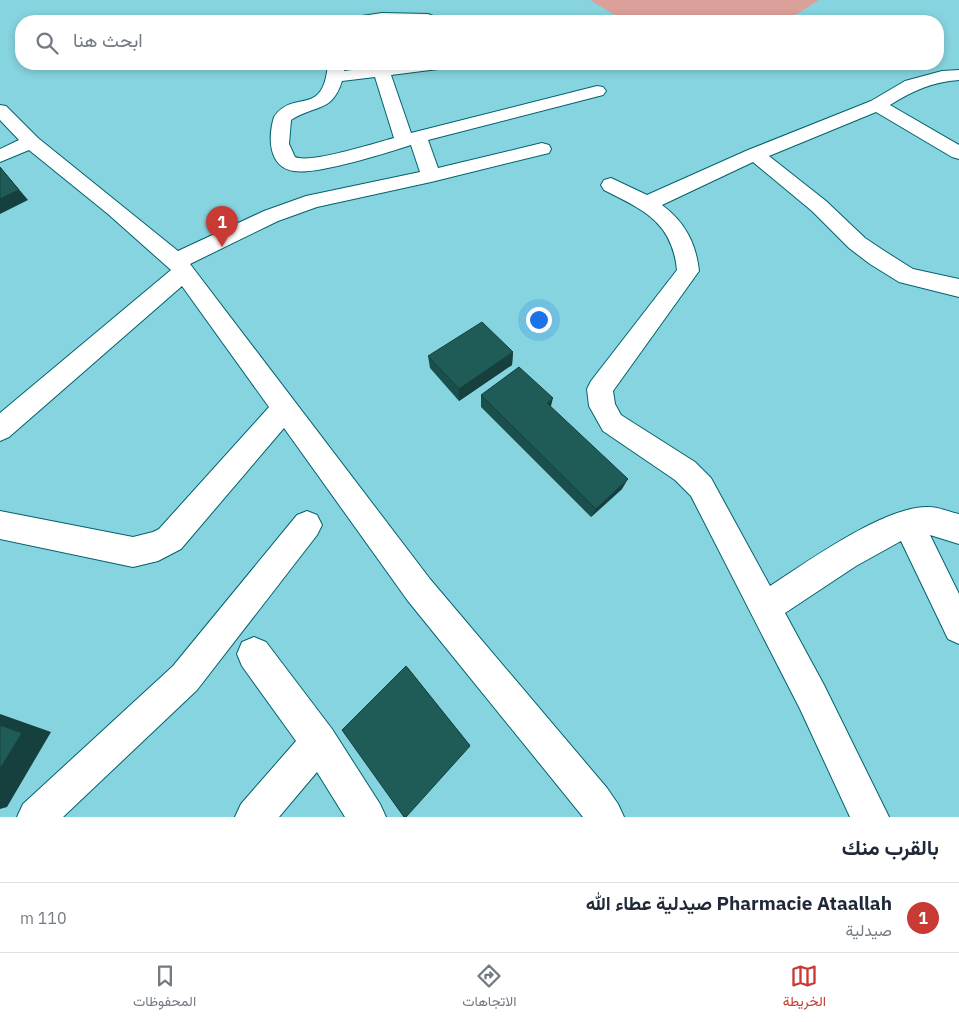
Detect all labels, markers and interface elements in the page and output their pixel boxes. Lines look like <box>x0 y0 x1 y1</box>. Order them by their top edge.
search box <box>15 15 944 70</box>
text: ابحث هنا <box>73 28 143 52</box>
icon: search <box>33 29 61 57</box>
pin: 1 <box>206 206 238 247</box>
your location <box>526 307 552 333</box>
text: بالقرب منك <box>842 833 939 861</box>
text: Pharmacie Ataallah صيدلية عطاء الله <box>586 891 892 915</box>
text: 110 m <box>20 908 67 928</box>
text: 1 <box>918 908 928 928</box>
text: صيدلية <box>846 920 892 940</box>
tab: المحفوظات <box>133 962 196 1014</box>
tab: الاتجاهات <box>462 962 517 1014</box>
tab: الخريطة <box>783 962 826 1014</box>

